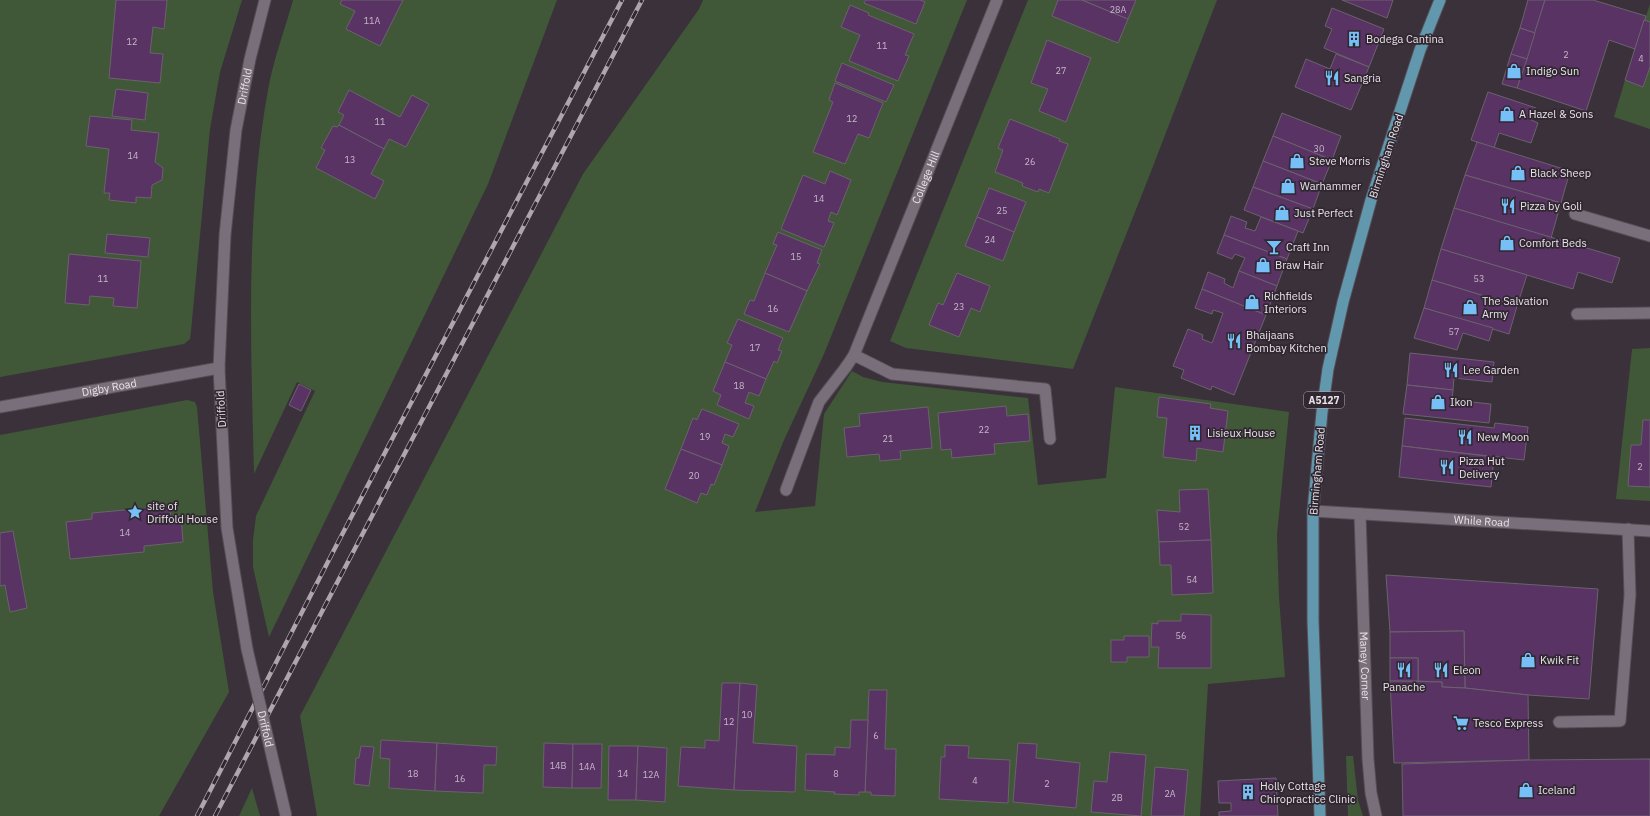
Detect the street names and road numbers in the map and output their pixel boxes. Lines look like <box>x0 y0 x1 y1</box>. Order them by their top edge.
street label: Driffold <box>234 67 255 106</box>
street label: Birmingham Road <box>1366 112 1406 200</box>
street label: College Hill <box>909 149 943 206</box>
street label: Digby Road <box>81 376 138 399</box>
street label: Driffold <box>213 390 229 428</box>
road number: A5127 <box>1304 392 1344 408</box>
street label: Birmingham Road <box>1306 427 1328 515</box>
street label: While Road <box>1453 512 1510 530</box>
street label: Maney Corner <box>1357 631 1373 700</box>
street label: Driffold <box>255 709 277 748</box>

